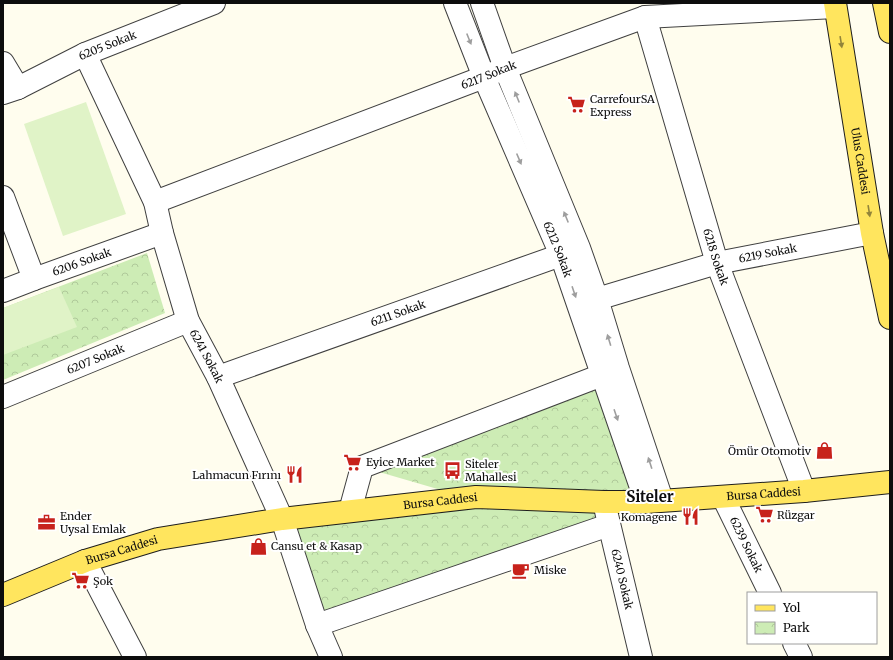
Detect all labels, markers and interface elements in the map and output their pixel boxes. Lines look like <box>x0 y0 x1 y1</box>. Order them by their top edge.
street label: 6205 Sokak <box>76 27 138 63</box>
one-way arrow <box>467 34 473 46</box>
one-way arrow <box>838 35 844 48</box>
street label: 6217 Sokak <box>459 58 518 92</box>
one-way arrow <box>514 91 520 102</box>
place label: CarrefourSA Express <box>590 92 655 119</box>
supermarket icon: CarrefourSA Express <box>567 95 587 115</box>
street label: Ulus Caddesi <box>848 126 873 196</box>
one-way arrow <box>517 154 523 166</box>
one-way arrow <box>866 205 872 217</box>
one-way arrow <box>563 212 569 223</box>
street label: 6212 Sokak <box>540 219 575 279</box>
street label: 6218 Sokak <box>700 227 732 287</box>
street label: 6219 Sokak <box>738 241 798 266</box>
street label: 6206 Sokak <box>50 245 113 279</box>
one-way arrow <box>571 287 577 299</box>
street label: 6211 Sokak <box>369 297 427 329</box>
street label: 6241 Sokak <box>187 327 227 385</box>
one-way arrow <box>606 334 612 346</box>
street label: 6207 Sokak <box>65 341 126 377</box>
one-way arrow <box>614 410 620 422</box>
shop icon: Ömür Otomotiv <box>814 441 834 461</box>
place label: Ömür Otomotiv <box>728 444 812 458</box>
supermarket icon: Eyice Market <box>343 452 363 472</box>
place label: Eyice Market <box>366 455 435 469</box>
place label: Siteler Mahallesi <box>465 457 517 484</box>
one-way arrow <box>647 457 653 469</box>
bus stop icon: Siteler Mahallesi <box>442 460 462 480</box>
restaurant icon: Lahmacun Fırını <box>284 465 304 485</box>
place label: Lahmacun Fırını <box>192 468 281 482</box>
street label: Bursa Caddesi <box>726 484 802 503</box>
district label: Siteler <box>626 487 674 506</box>
street label: Bursa Caddesi <box>403 490 479 512</box>
supermarket icon: Rüzgar <box>754 505 774 525</box>
restaurant icon: Komagene <box>680 507 700 527</box>
place label: Rüzgar <box>777 508 815 522</box>
place label: Ender Uysal Emlak <box>60 509 126 536</box>
place label: Komagene <box>621 510 677 524</box>
office icon: Ender Uysal Emlak <box>37 512 57 532</box>
street label: 6239 Sokak <box>727 514 766 575</box>
street label: Bursa Caddesi <box>84 532 160 567</box>
shop icon: Cansu et & Kasap <box>248 536 268 556</box>
place label: Cansu et & Kasap <box>271 539 362 553</box>
street label: 6240 Sokak <box>608 547 636 611</box>
cafe icon: Miske <box>511 560 531 580</box>
place label: Miske <box>534 563 566 577</box>
supermarket icon: Şok <box>70 571 90 591</box>
place label: Şok <box>93 574 113 588</box>
legend <box>747 592 877 644</box>
text: Yol <box>782 600 801 615</box>
text: Park <box>783 620 810 635</box>

